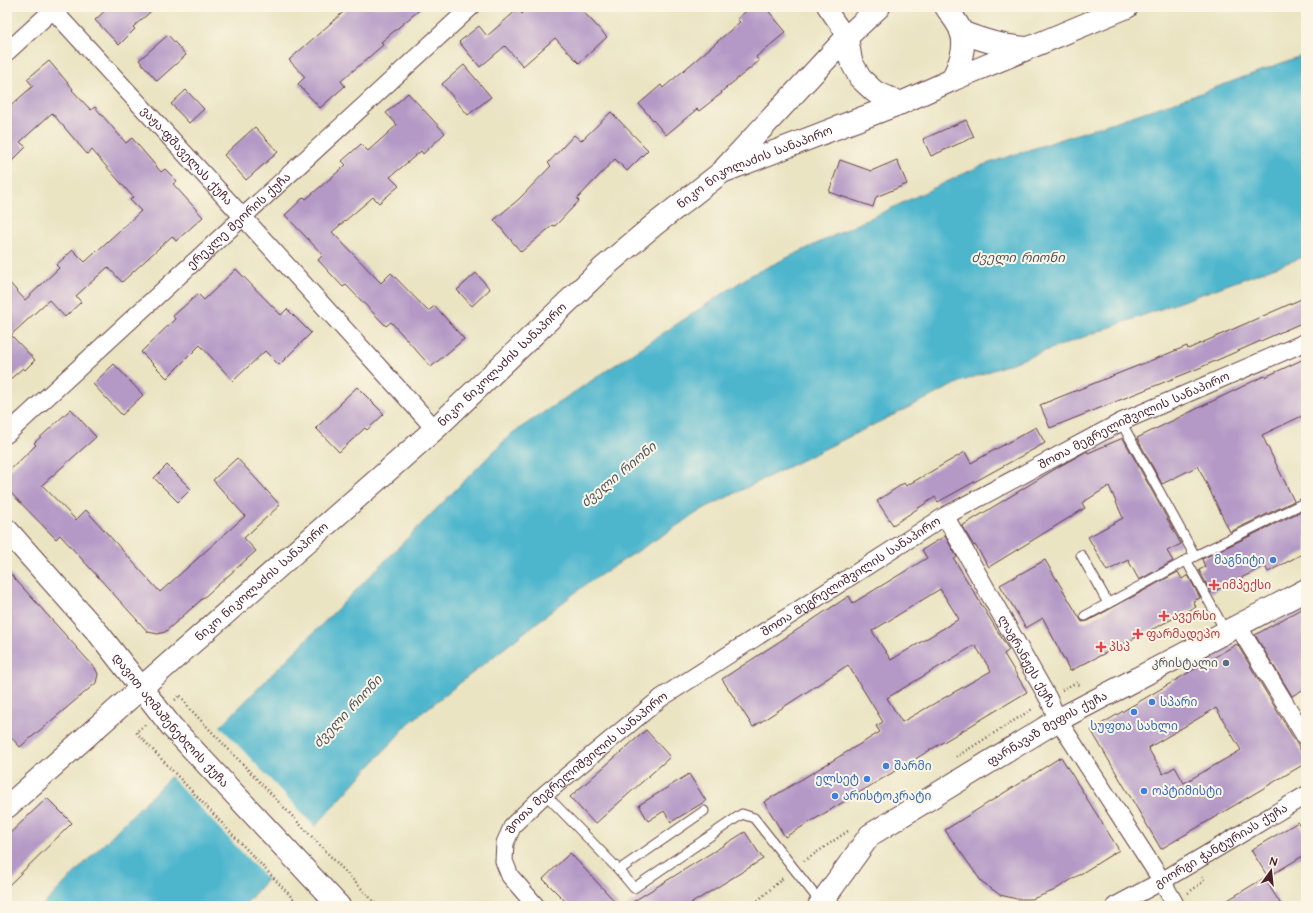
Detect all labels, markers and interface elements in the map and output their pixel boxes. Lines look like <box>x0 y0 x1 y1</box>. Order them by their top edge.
street label: ვაჟა-ფშაველას ქუჩა <box>136 103 236 209</box>
street label: ნიკო ნიკოლაძის სანაპირო <box>674 122 835 213</box>
street label: ერეკლე მეორის ქუჩა <box>183 169 295 273</box>
water label: ძველი რიონი <box>971 249 1065 267</box>
street label: ნიკო ნიკოლაძის სანაპირო <box>434 299 571 431</box>
street label: შოთა მეგრელიშვილის სანაპირო <box>1036 368 1232 474</box>
water label: ძველი რიონი <box>577 438 661 512</box>
street label: შოთა მეგრელიშვილის სანაპირო <box>758 513 944 641</box>
street label: ნიკო ნიკოლაძის სანაპირო <box>192 519 332 646</box>
place label: მაგნიტი <box>1214 552 1265 569</box>
marker: მაგნიტი <box>1268 555 1278 565</box>
place label: იმპექსი <box>1222 577 1271 594</box>
marker: იმპექსი <box>1209 580 1219 590</box>
place label: ავერსი <box>1172 608 1216 625</box>
marker: ავერსი <box>1159 611 1169 621</box>
street label: ლაგრანჟეს ქუჩა <box>994 612 1059 711</box>
place label: ფარმადეპო <box>1146 626 1220 643</box>
marker: ფარმადეპო <box>1133 629 1143 639</box>
place label: პსპ <box>1109 639 1130 656</box>
marker: პსპ <box>1096 642 1106 652</box>
street label: დავით აღმაშენებლის ქუჩა <box>108 650 232 791</box>
place label: კრისტალი <box>1152 655 1218 672</box>
marker: კრისტალი <box>1221 658 1231 668</box>
water label: ძველი რიონი <box>309 671 386 752</box>
street label: შოთა მეგრელიშვილის სანაპირო <box>502 688 671 837</box>
street label: ფარნავაზ მეფის ქუჩა <box>984 688 1110 771</box>
place label: სპარი <box>1160 694 1197 711</box>
marker: სპარი <box>1147 697 1157 707</box>
marker: სუფთა სახლი <box>1129 707 1139 717</box>
place label: სუფთა სახლი <box>1090 718 1178 735</box>
place label: შარმი <box>894 758 932 775</box>
marker: შარმი <box>881 761 891 771</box>
place label: ელსეტ <box>816 771 859 788</box>
marker: ელსეტ <box>862 774 872 784</box>
place label: ოპტიმისტი <box>1152 783 1222 800</box>
marker: ოპტიმისტი <box>1139 786 1149 796</box>
place label: არისტოკრატი <box>843 788 931 805</box>
marker: არისტოკრატი <box>830 791 840 801</box>
street label: გიორგი ჭანტურიას ქუჩა <box>1152 800 1291 892</box>
north arrow <box>1251 851 1291 891</box>
text: N <box>1268 854 1279 870</box>

